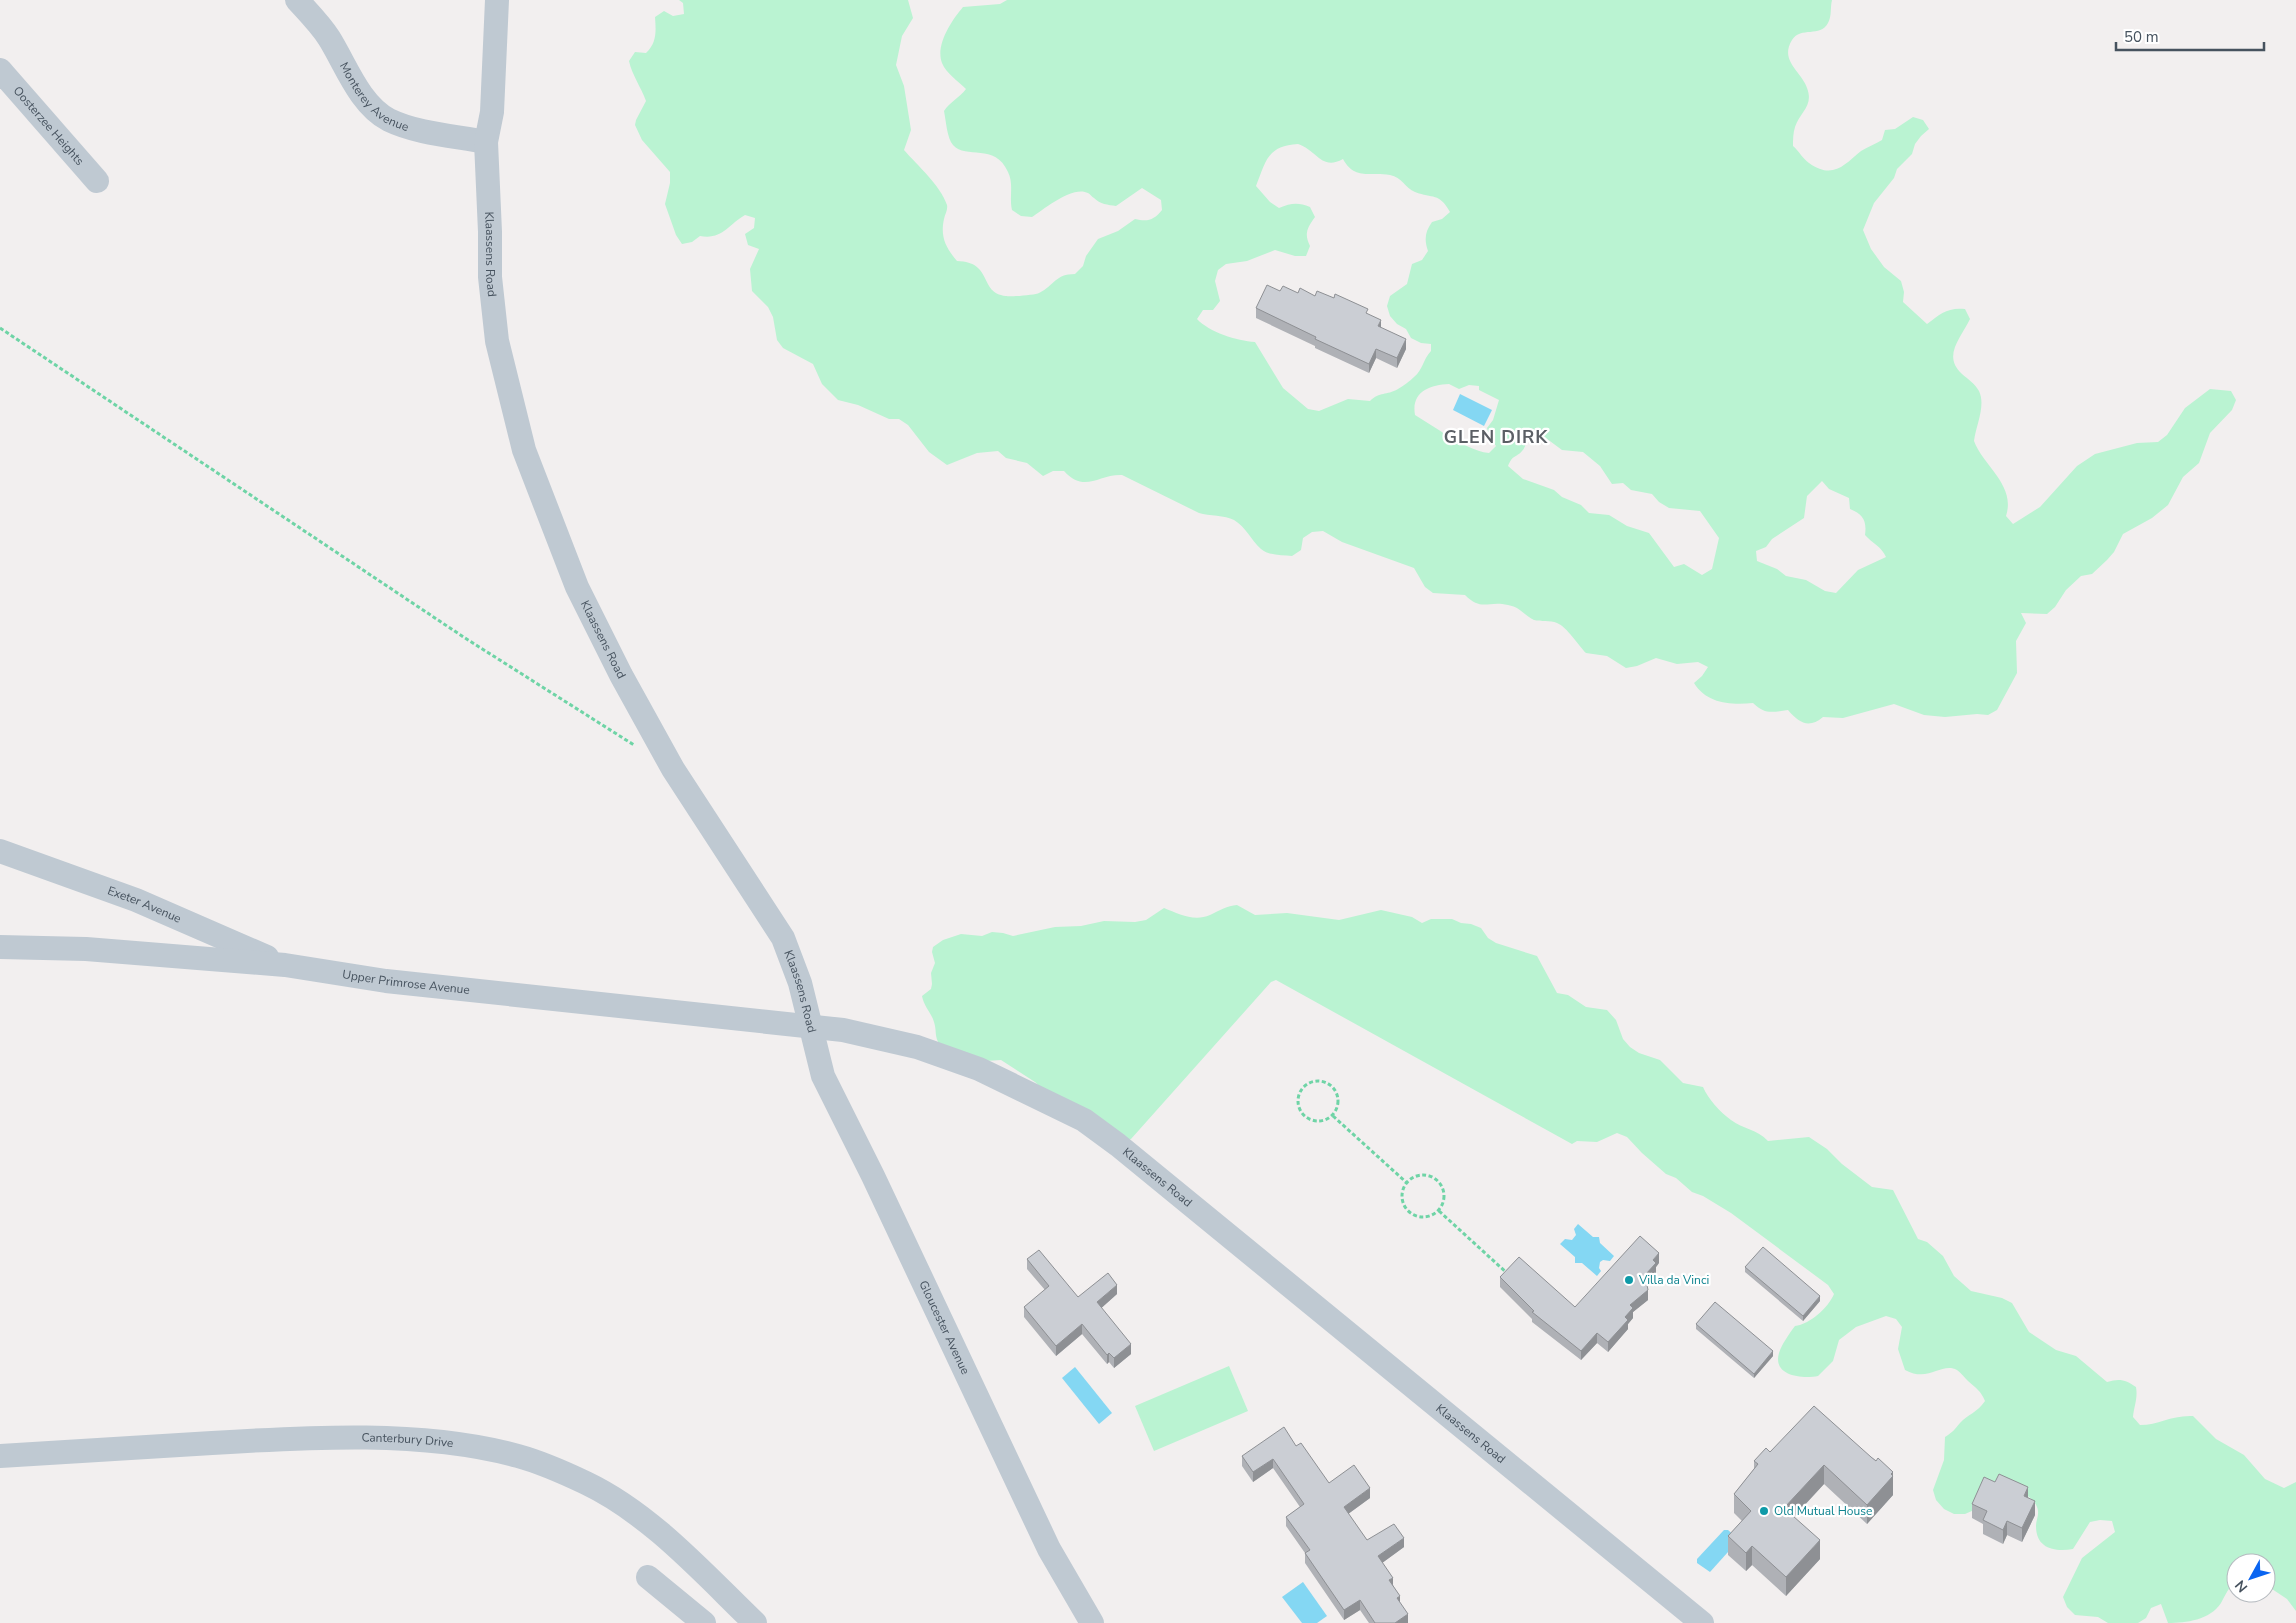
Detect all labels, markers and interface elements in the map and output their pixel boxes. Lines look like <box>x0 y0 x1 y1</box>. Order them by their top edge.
scale bar <box>2116 20 2264 52</box>
text: 50 m <box>2124 27 2159 47</box>
street label: Monterey Avenue <box>336 59 411 135</box>
street label: Oosterzee Heights <box>10 83 88 169</box>
street label: Klaassens Road <box>481 211 500 298</box>
district label: GLEN DIRK <box>1444 425 1548 449</box>
street label: Klaassens Road <box>577 598 629 681</box>
street label: Exeter Avenue <box>105 882 184 927</box>
street label: Klaassens Road <box>780 948 820 1034</box>
street label: Upper Primrose Avenue <box>341 966 471 998</box>
street label: Klaassens Road <box>1119 1144 1195 1210</box>
place label: Villa da Vinci <box>1638 1272 1709 1288</box>
marker: Villa da Vinci <box>1623 1274 1635 1286</box>
street label: Gloucester Avenue <box>915 1278 973 1377</box>
street label: Klaassens Road <box>1433 1400 1509 1467</box>
street label: Canterbury Drive <box>361 1429 454 1451</box>
place label: Old Mutual House <box>1774 1503 1872 1519</box>
marker: Old Mutual House <box>1758 1505 1770 1517</box>
north arrow <box>2226 1553 2276 1603</box>
text: N <box>2231 1576 2252 1596</box>

